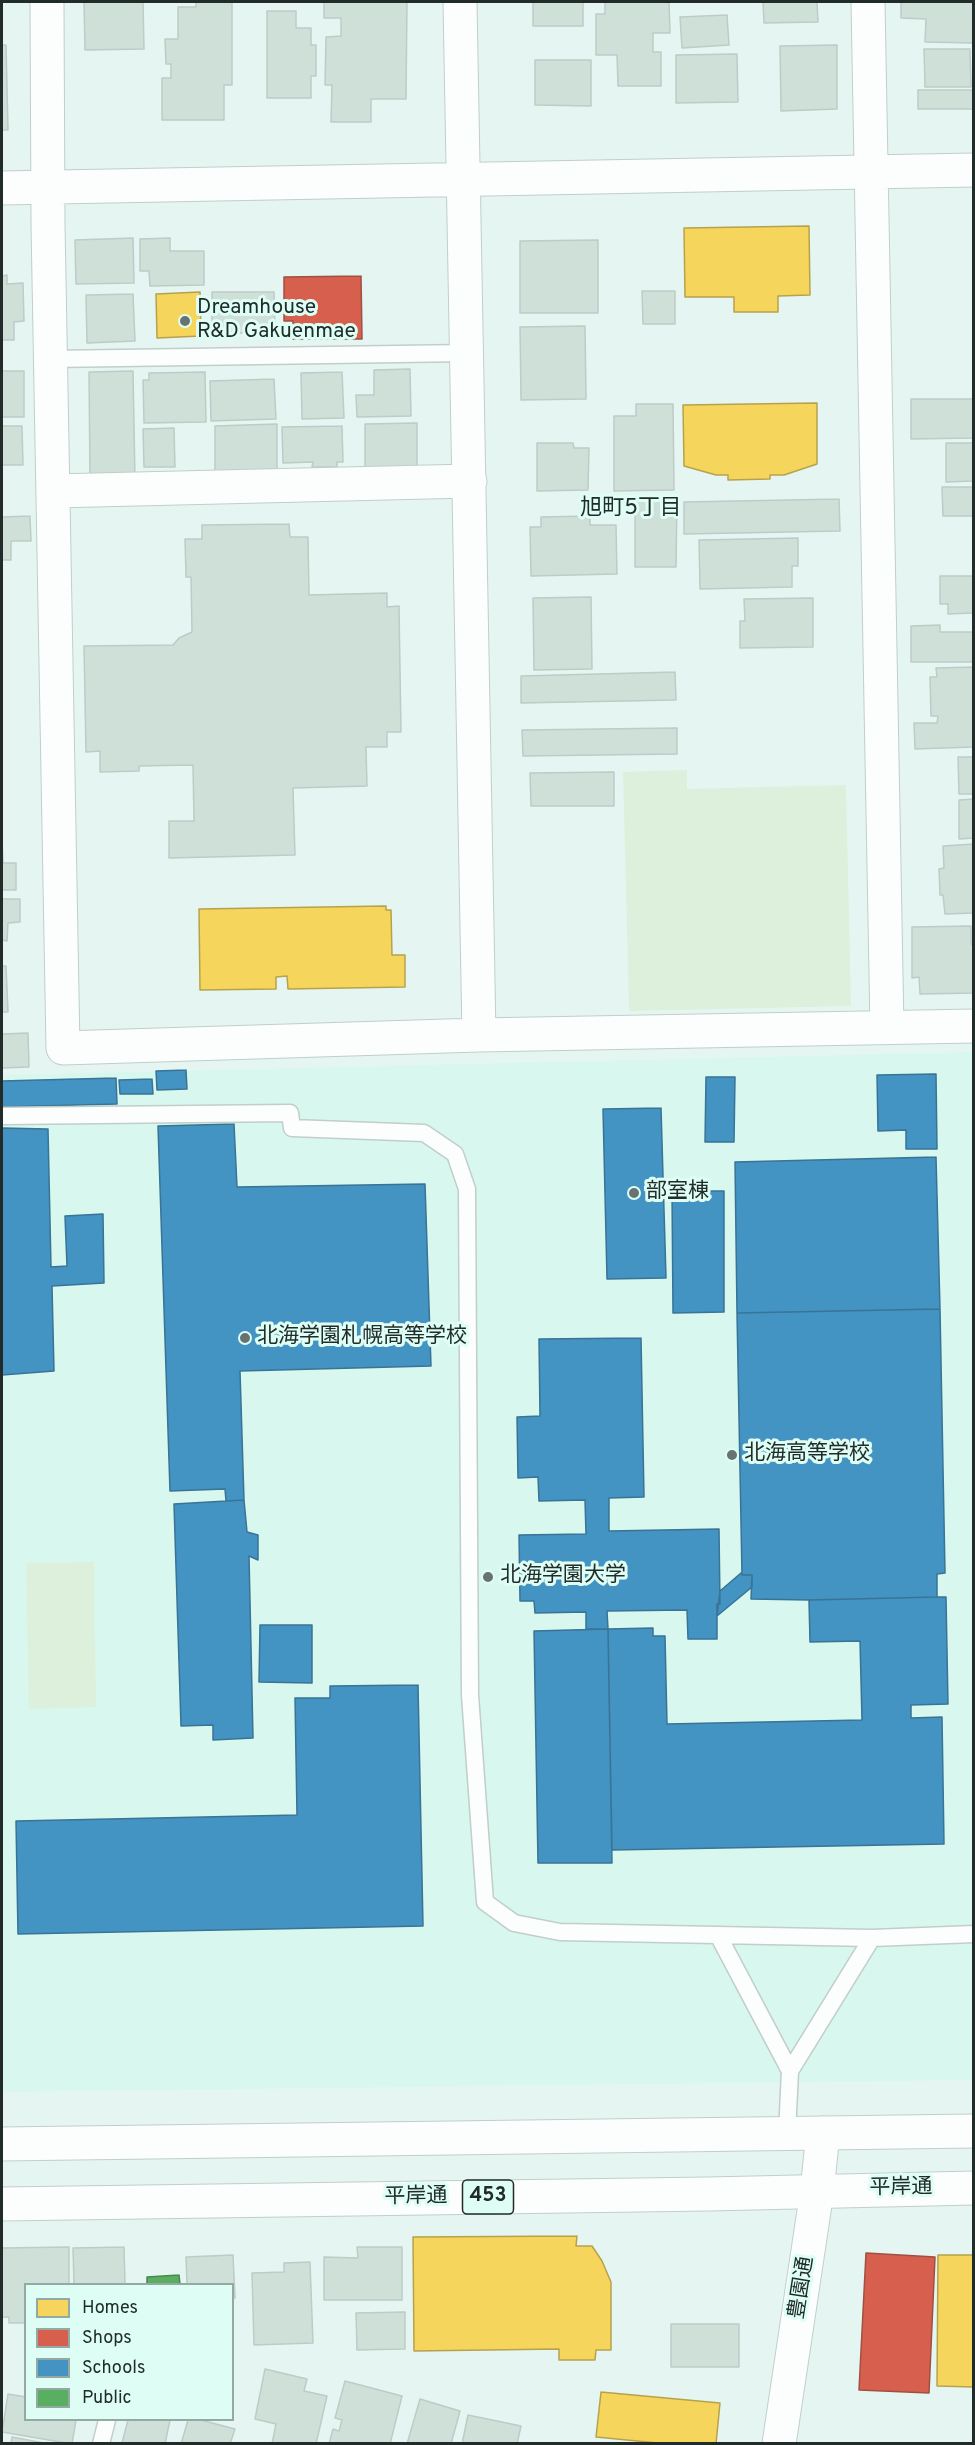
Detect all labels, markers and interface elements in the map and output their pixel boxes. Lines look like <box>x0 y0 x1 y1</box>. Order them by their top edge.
place label: Dreamhouse R&D Gakuenmae <box>197 296 356 346</box>
marker: Dreamhouse R&D Gakuenmae <box>178 314 192 328</box>
district label: 旭町5丁目 <box>580 497 682 523</box>
place label: 部室棟 <box>646 1180 709 1206</box>
marker: 部室棟 <box>627 1186 641 1200</box>
place label: 北海学園札幌高等学校 <box>257 1325 467 1351</box>
marker: 北海学園札幌高等学校 <box>238 1331 252 1345</box>
place label: 北海高等学校 <box>744 1442 870 1468</box>
marker: 北海高等学校 <box>725 1448 739 1462</box>
place label: 北海学園大学 <box>500 1564 626 1590</box>
marker: 北海学園大学 <box>481 1570 495 1584</box>
street label: 平岸通 <box>869 2176 933 2202</box>
road number: 453 <box>462 2180 514 2214</box>
street label: 平岸通 <box>384 2185 448 2211</box>
street label: 豊園通 <box>786 2255 820 2321</box>
legend <box>24 2283 234 2421</box>
text: Homes <box>82 2297 138 2320</box>
text: Shops <box>82 2327 132 2350</box>
text: Schools <box>82 2357 145 2380</box>
text: Public <box>82 2387 132 2410</box>

